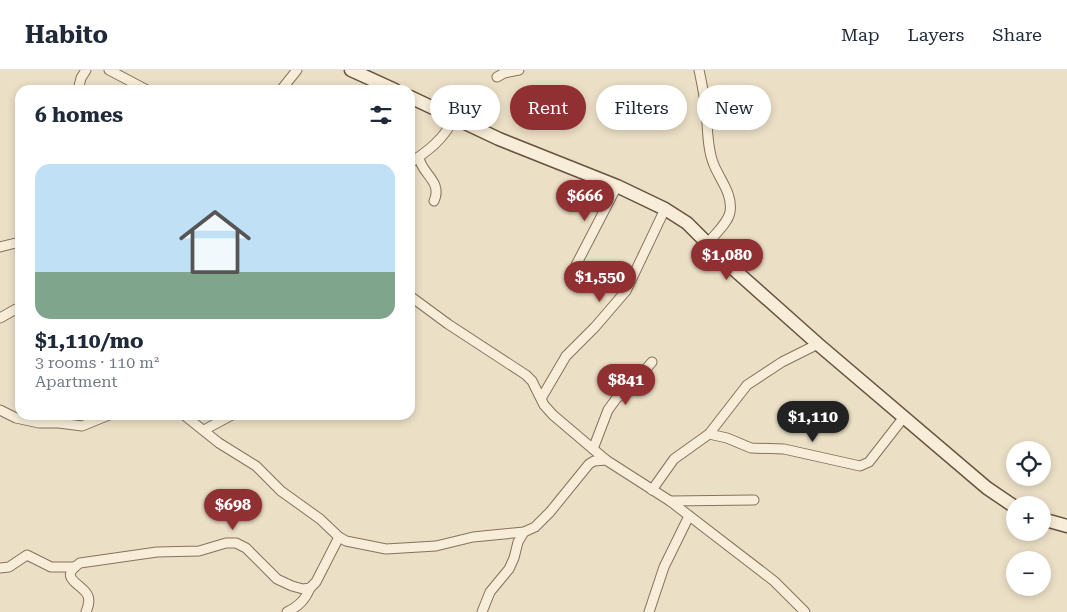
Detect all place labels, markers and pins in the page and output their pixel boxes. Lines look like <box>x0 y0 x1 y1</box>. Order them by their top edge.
pin: $666 <box>555 180 615 222</box>
pin: $1,080 <box>686 238 768 281</box>
pin: $1,550 <box>559 260 641 303</box>
pin: $841 <box>596 364 656 406</box>
pin: $1,110 <box>772 400 854 443</box>
pin: $698 <box>203 488 263 531</box>

